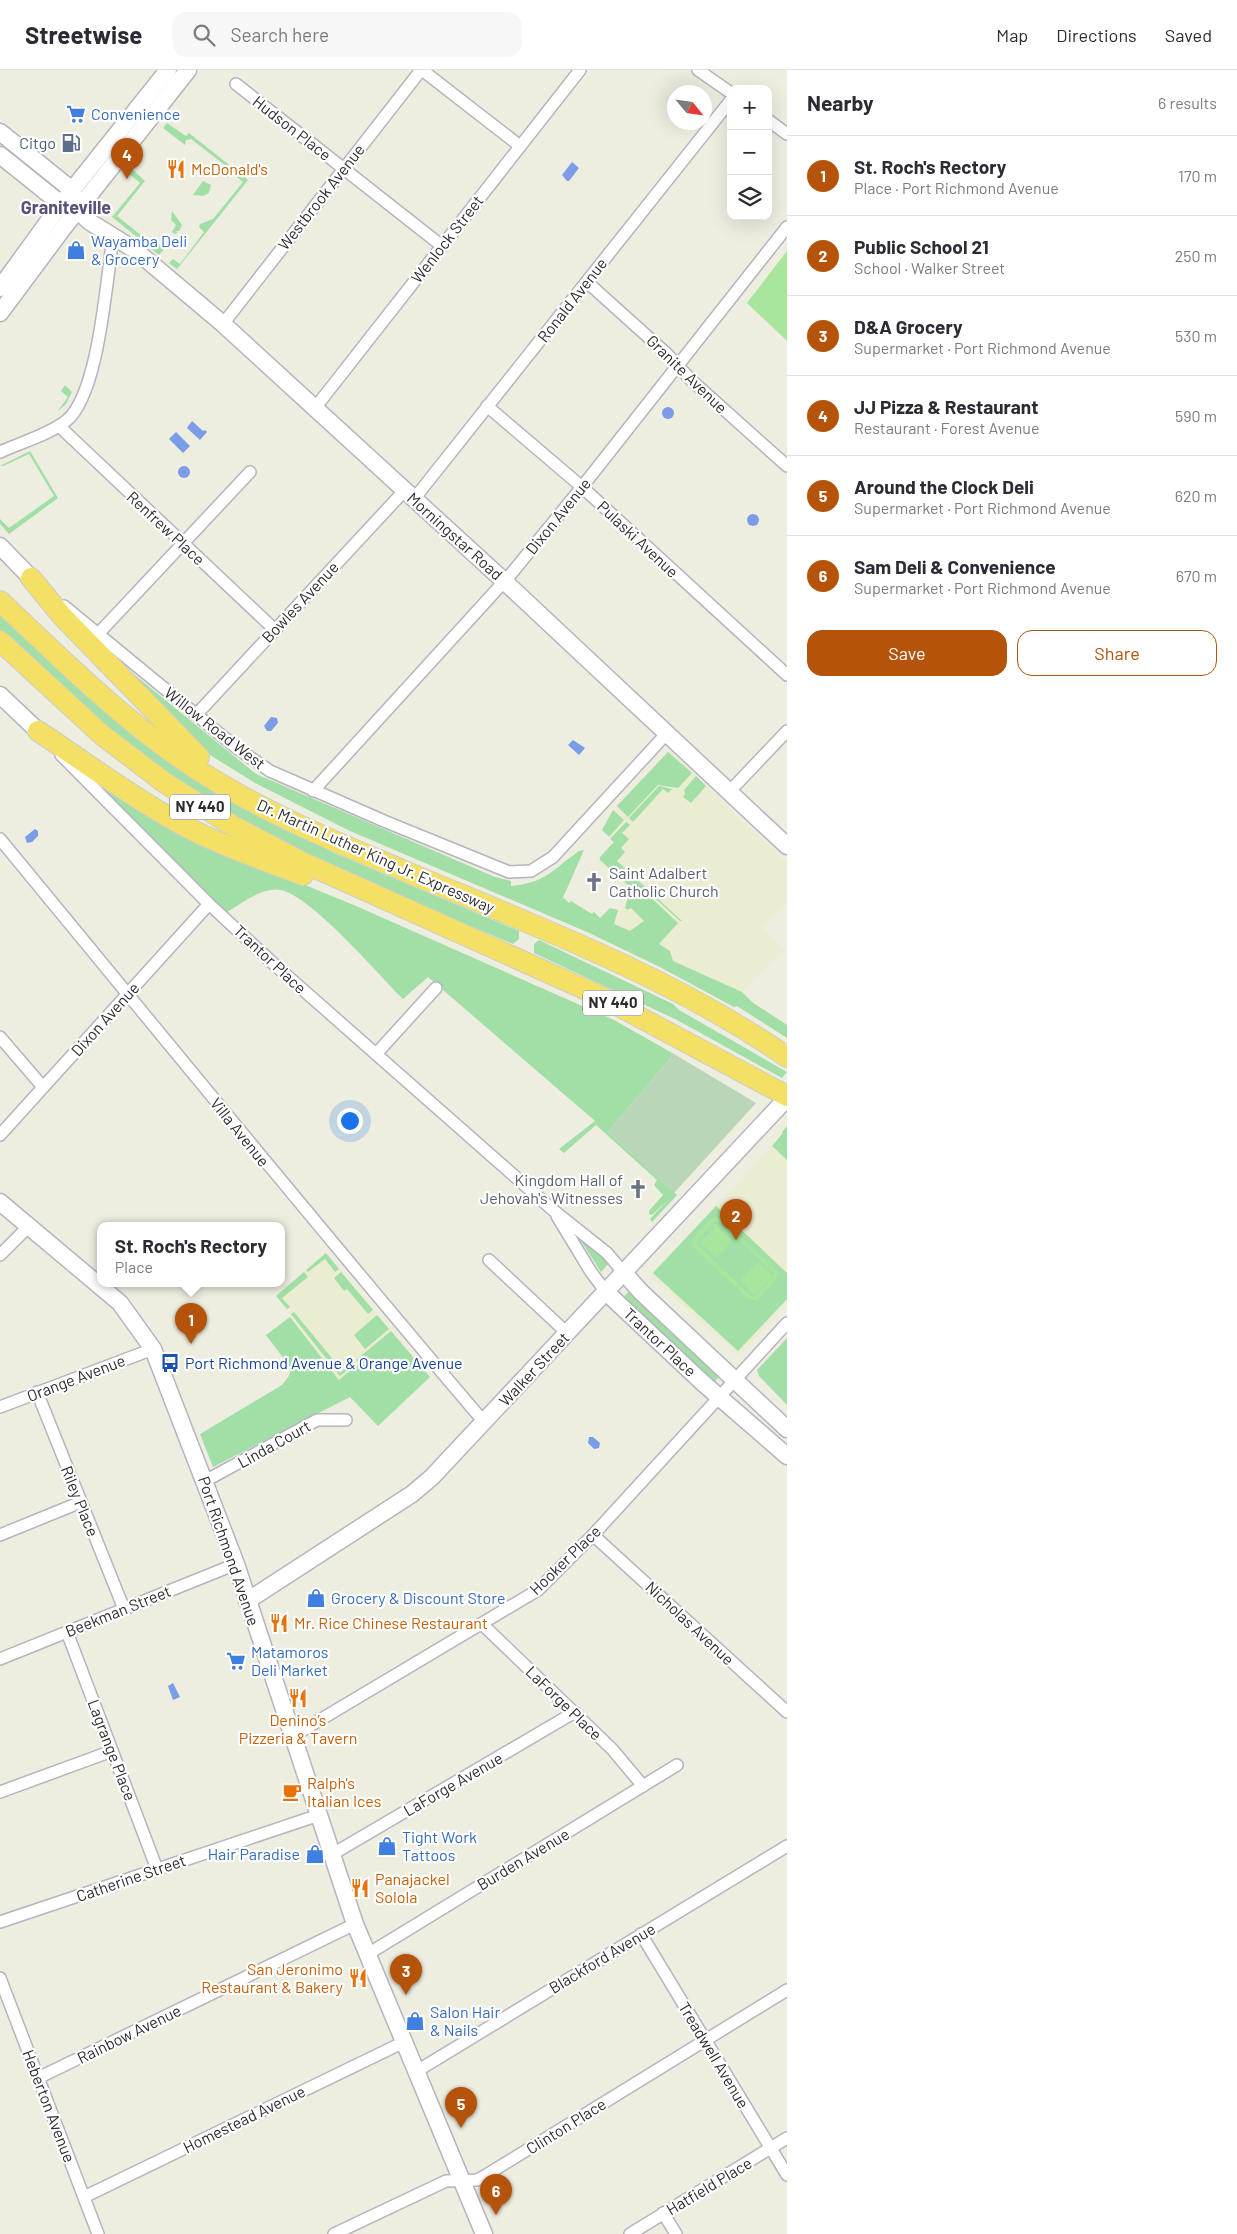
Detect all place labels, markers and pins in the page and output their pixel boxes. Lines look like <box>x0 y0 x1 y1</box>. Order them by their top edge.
supermarket icon: Convenience <box>65 103 87 125</box>
place label: Convenience <box>91 104 180 123</box>
fuel station icon: Citgo <box>60 132 82 154</box>
place label: Citgo <box>19 133 56 152</box>
pin: 4 <box>111 138 143 179</box>
restaurant icon: McDonald's <box>165 158 187 180</box>
place label: McDonald's <box>191 159 268 178</box>
place label: Wayamba Deli & Grocery <box>91 231 187 268</box>
shop icon: Wayamba Deli & Grocery <box>65 239 87 261</box>
place label: Saint Adalbert Catholic Church <box>609 863 719 900</box>
church icon: Saint Adalbert Catholic Church <box>583 871 605 893</box>
place label: Kingdom Hall of Jehovah's Witnesses <box>480 1170 623 1207</box>
church icon: Kingdom Hall of Jehovah's Witnesses <box>627 1178 649 1200</box>
pin: 2 <box>720 1199 752 1240</box>
pin: 1 <box>175 1303 207 1344</box>
bus stop icon: Port Richmond Avenue & Orange Avenue <box>159 1352 181 1374</box>
place label: Port Richmond Avenue & Orange Avenue <box>185 1353 463 1372</box>
shop icon: Grocery & Discount Store <box>305 1587 327 1609</box>
place label: Grocery & Discount Store <box>331 1588 505 1607</box>
restaurant icon: Mr. Rice Chinese Restaurant <box>268 1612 290 1634</box>
place label: Mr. Rice Chinese Restaurant <box>294 1613 488 1632</box>
place label: Matamoros Deli Market <box>251 1642 329 1679</box>
supermarket icon: Matamoros Deli Market <box>225 1650 247 1672</box>
restaurant icon: Denino’s Pizzeria & Tavern <box>287 1687 309 1709</box>
place label: Denino’s Pizzeria & Tavern <box>239 1710 357 1747</box>
place label: Ralph's Italian Ices <box>307 1773 381 1810</box>
cafe icon: Ralph's Italian Ices <box>281 1781 303 1803</box>
place label: Tight Work Tattoos <box>402 1827 477 1864</box>
shop icon: Tight Work Tattoos <box>376 1835 398 1857</box>
shop icon: Hair Paradise <box>304 1843 326 1865</box>
place label: Hair Paradise <box>208 1844 300 1863</box>
place label: Panajackel Solola <box>375 1869 450 1906</box>
restaurant icon: Panajackel Solola <box>349 1877 371 1899</box>
pin: 3 <box>390 1954 422 1995</box>
place label: San Jeronimo Restaurant & Bakery <box>201 1959 344 1996</box>
restaurant icon: San Jeronimo Restaurant & Bakery <box>347 1967 369 1989</box>
place label: Salon Hair & Nails <box>430 2002 500 2039</box>
shop icon: Salon Hair & Nails <box>404 2010 426 2032</box>
pin: 5 <box>445 2087 477 2128</box>
pin: 6 <box>480 2174 512 2215</box>

